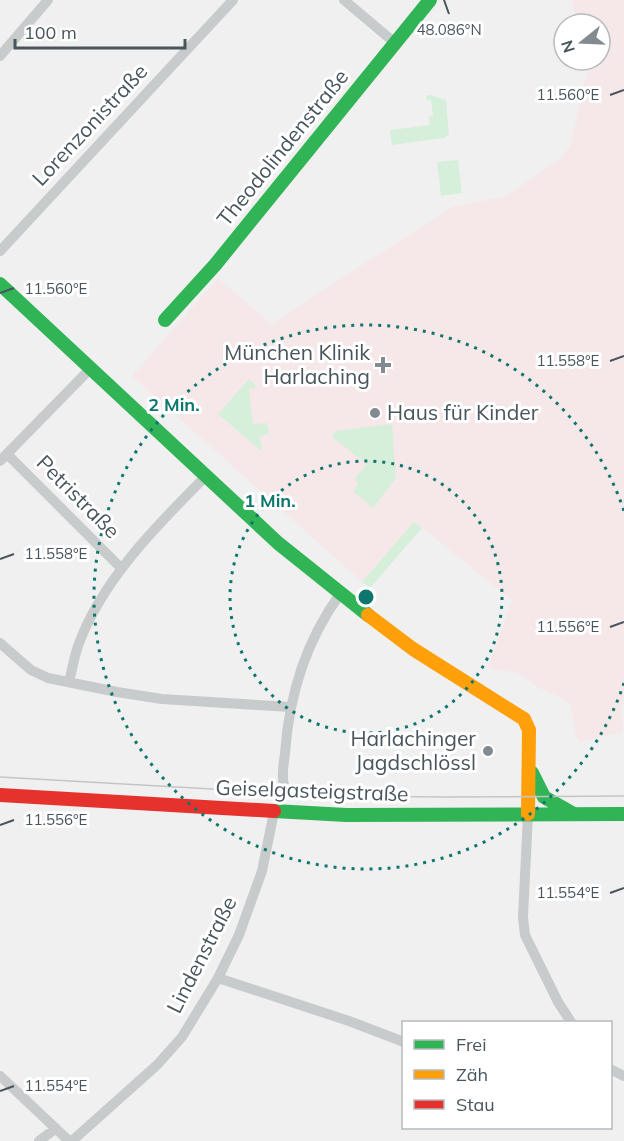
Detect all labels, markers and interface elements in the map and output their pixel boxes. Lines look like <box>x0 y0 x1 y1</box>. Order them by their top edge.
scale bar <box>15 12 184 50</box>
north arrow <box>552 12 612 72</box>
text: 48.086°N <box>416 20 482 39</box>
text: 100 m <box>24 21 77 44</box>
text: N <box>556 38 579 55</box>
street label: Lorenzonistraße <box>26 58 152 191</box>
street label: Theodolindenstraße <box>211 64 353 231</box>
text: 11.560°E <box>537 85 600 104</box>
text: 11.560°E <box>25 279 88 298</box>
place label: München Klinik Harlaching <box>224 339 370 389</box>
text: 11.558°E <box>537 351 600 370</box>
marker: München Klinik Harlaching <box>374 356 392 374</box>
text: 2 Min. <box>148 393 200 416</box>
place label: Haus für Kinder <box>387 399 539 425</box>
marker: Haus für Kinder <box>368 406 382 420</box>
street label: Petristraße <box>32 449 126 543</box>
text: 1 Min. <box>244 489 296 512</box>
text: 11.558°E <box>25 544 88 563</box>
centre of rings <box>356 587 376 607</box>
text: 11.556°E <box>537 617 600 636</box>
place label: Harlachinger Jagdschlössl <box>350 725 476 775</box>
marker: Harlachinger Jagdschlössl <box>481 744 495 758</box>
street label: Geiselgasteigstraße <box>215 774 409 806</box>
text: 11.556°E <box>25 810 88 829</box>
text: 11.554°E <box>537 883 600 902</box>
street label: Lindenstraße <box>161 892 242 1017</box>
legend <box>402 1021 612 1129</box>
text: Frei <box>456 1033 486 1056</box>
text: Zäh <box>456 1063 488 1086</box>
text: 11.554°E <box>25 1076 88 1095</box>
text: Stau <box>456 1093 495 1116</box>

